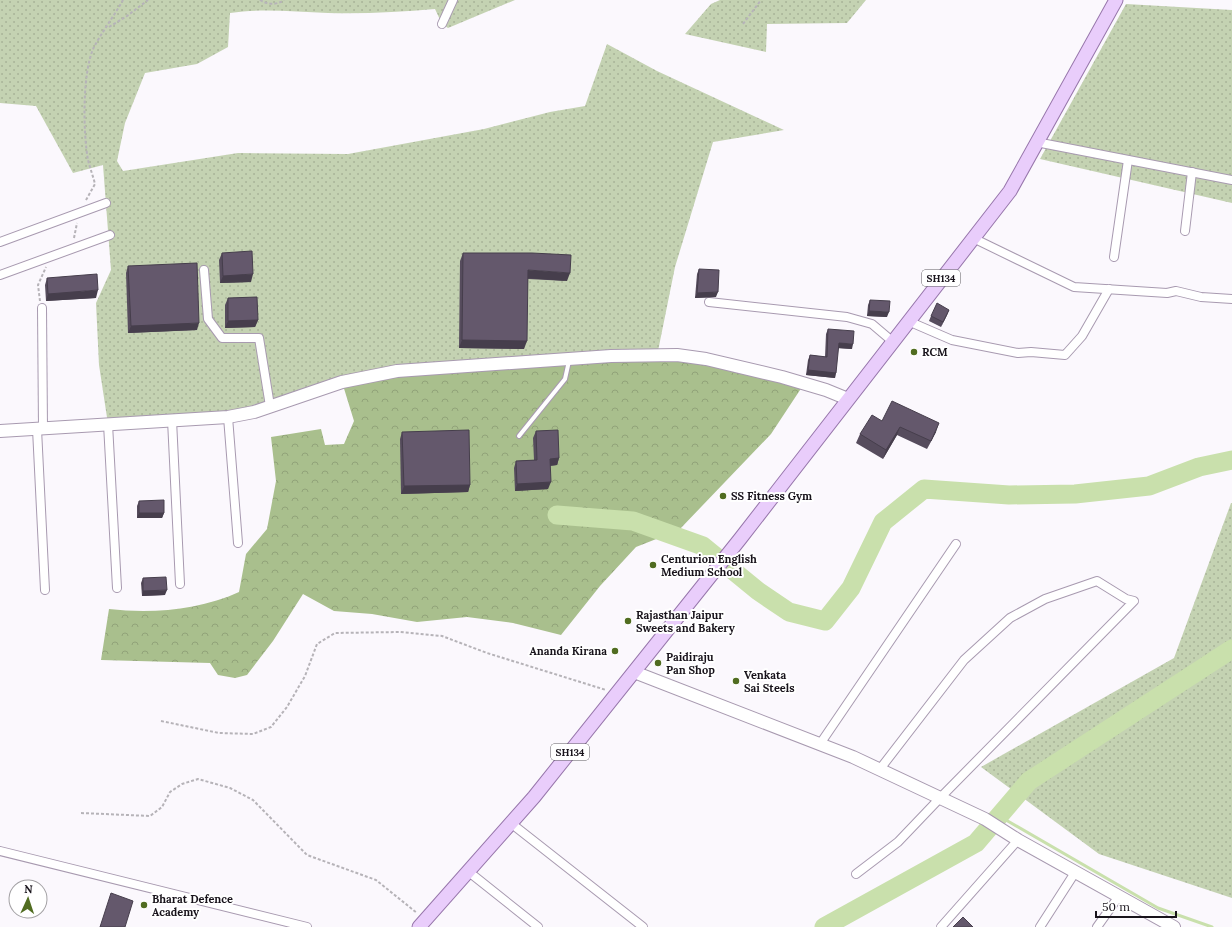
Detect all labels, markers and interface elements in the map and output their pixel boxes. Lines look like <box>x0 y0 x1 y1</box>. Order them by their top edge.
road number: SH134 <box>922 270 960 286</box>
place label: RCM <box>922 345 948 359</box>
marker: RCM <box>909 347 919 357</box>
place label: SS Fitness Gym <box>731 489 812 503</box>
marker: SS Fitness Gym <box>718 491 728 501</box>
place label: Centurion English Medium School <box>661 552 757 579</box>
marker: Centurion English Medium School <box>648 560 658 570</box>
place label: Rajasthan Jaipur Sweets and Bakery <box>636 608 736 635</box>
marker: Rajasthan Jaipur Sweets and Bakery <box>623 616 633 626</box>
place label: Ananda Kirana <box>529 644 607 658</box>
marker: Ananda Kirana <box>610 646 620 656</box>
place label: Paidiraju Pan Shop <box>666 650 715 677</box>
marker: Paidiraju Pan Shop <box>653 658 663 668</box>
place label: Venkata Sai Steels <box>744 668 794 695</box>
marker: Venkata Sai Steels <box>731 676 741 686</box>
road number: SH134 <box>551 744 589 760</box>
north arrow <box>8 879 48 919</box>
text: N <box>24 882 34 896</box>
place label: Bharat Defence Academy <box>152 892 233 919</box>
scale bar <box>1096 893 1176 919</box>
text: 50 m <box>1102 899 1130 914</box>
marker: Bharat Defence Academy <box>139 900 149 910</box>

